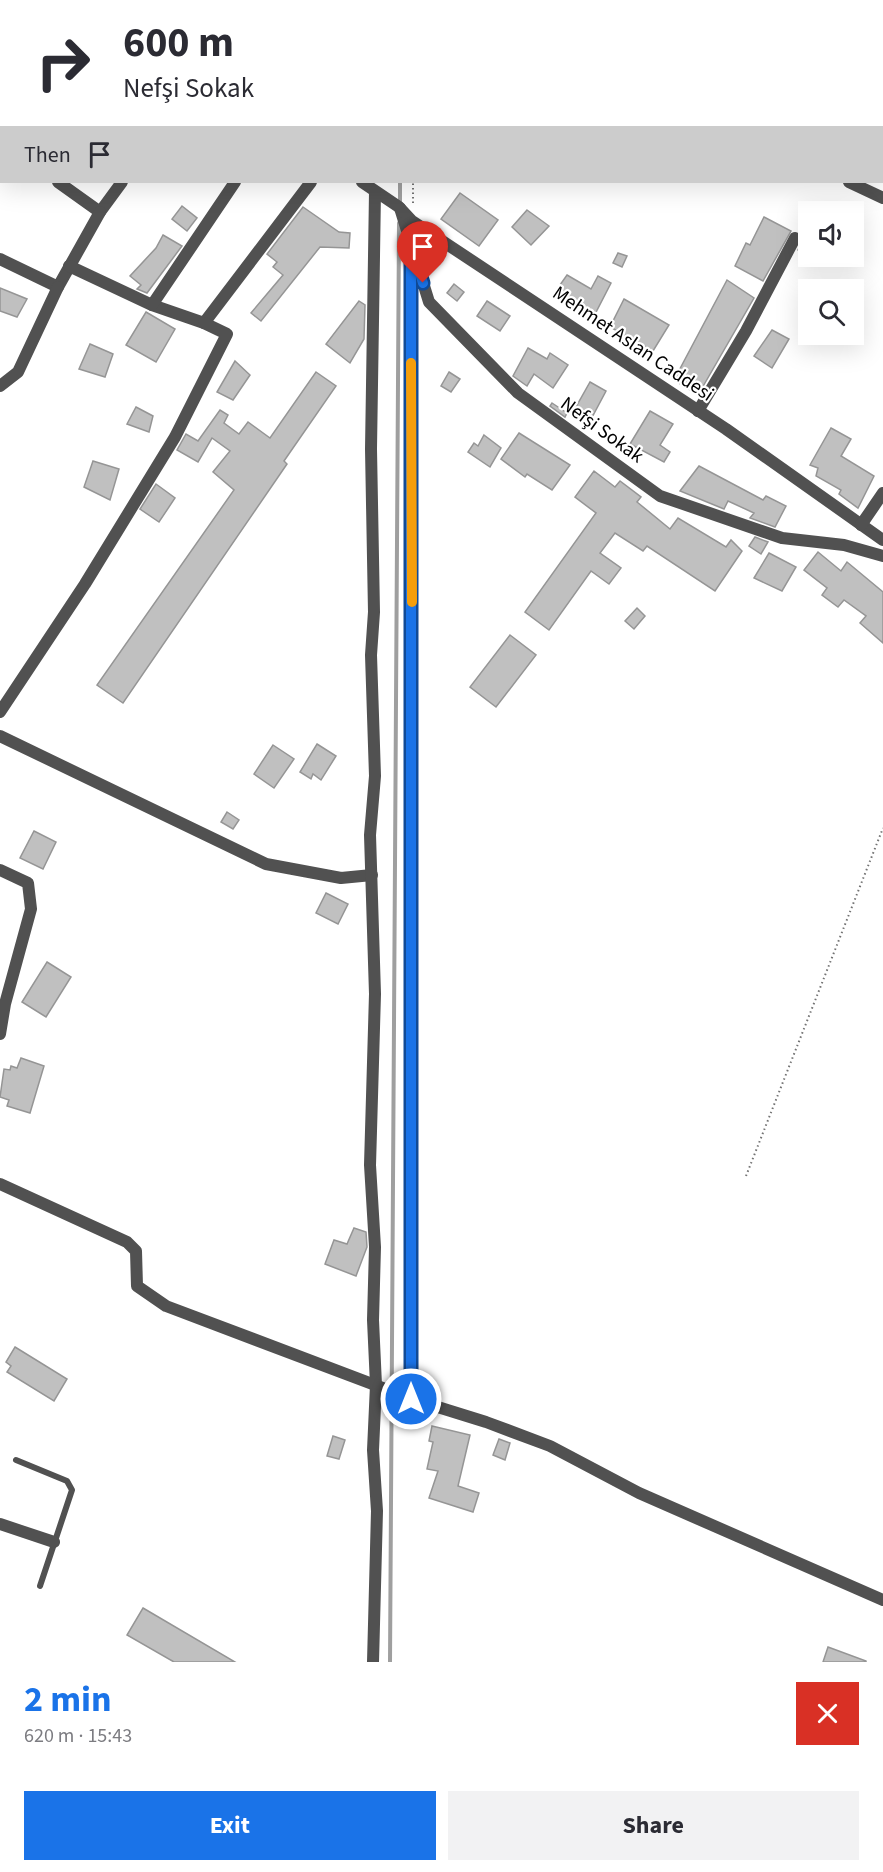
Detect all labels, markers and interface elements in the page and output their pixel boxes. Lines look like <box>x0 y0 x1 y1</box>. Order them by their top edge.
text: 600 m <box>123 13 234 73</box>
icon: right <box>24 24 102 102</box>
text: Nefşi Sokak <box>123 69 254 108</box>
icon: arrive <box>83 138 116 171</box>
text: Then <box>24 139 71 171</box>
map controls <box>798 201 864 345</box>
button: sound <box>798 201 864 267</box>
pin <box>397 221 448 283</box>
icon: arrive <box>406 230 439 263</box>
button: search <box>798 279 864 345</box>
street label: Mehmet Aslan Caddesi <box>547 280 719 408</box>
street label: Nefşi Sokak <box>554 390 650 470</box>
position arrow <box>379 1367 443 1431</box>
text: 2 min <box>24 1674 112 1725</box>
button: close <box>796 1682 859 1745</box>
text: 620 m · 15:43 <box>24 1722 132 1750</box>
button: Exit <box>24 1791 436 1860</box>
button: Share <box>448 1791 859 1860</box>

